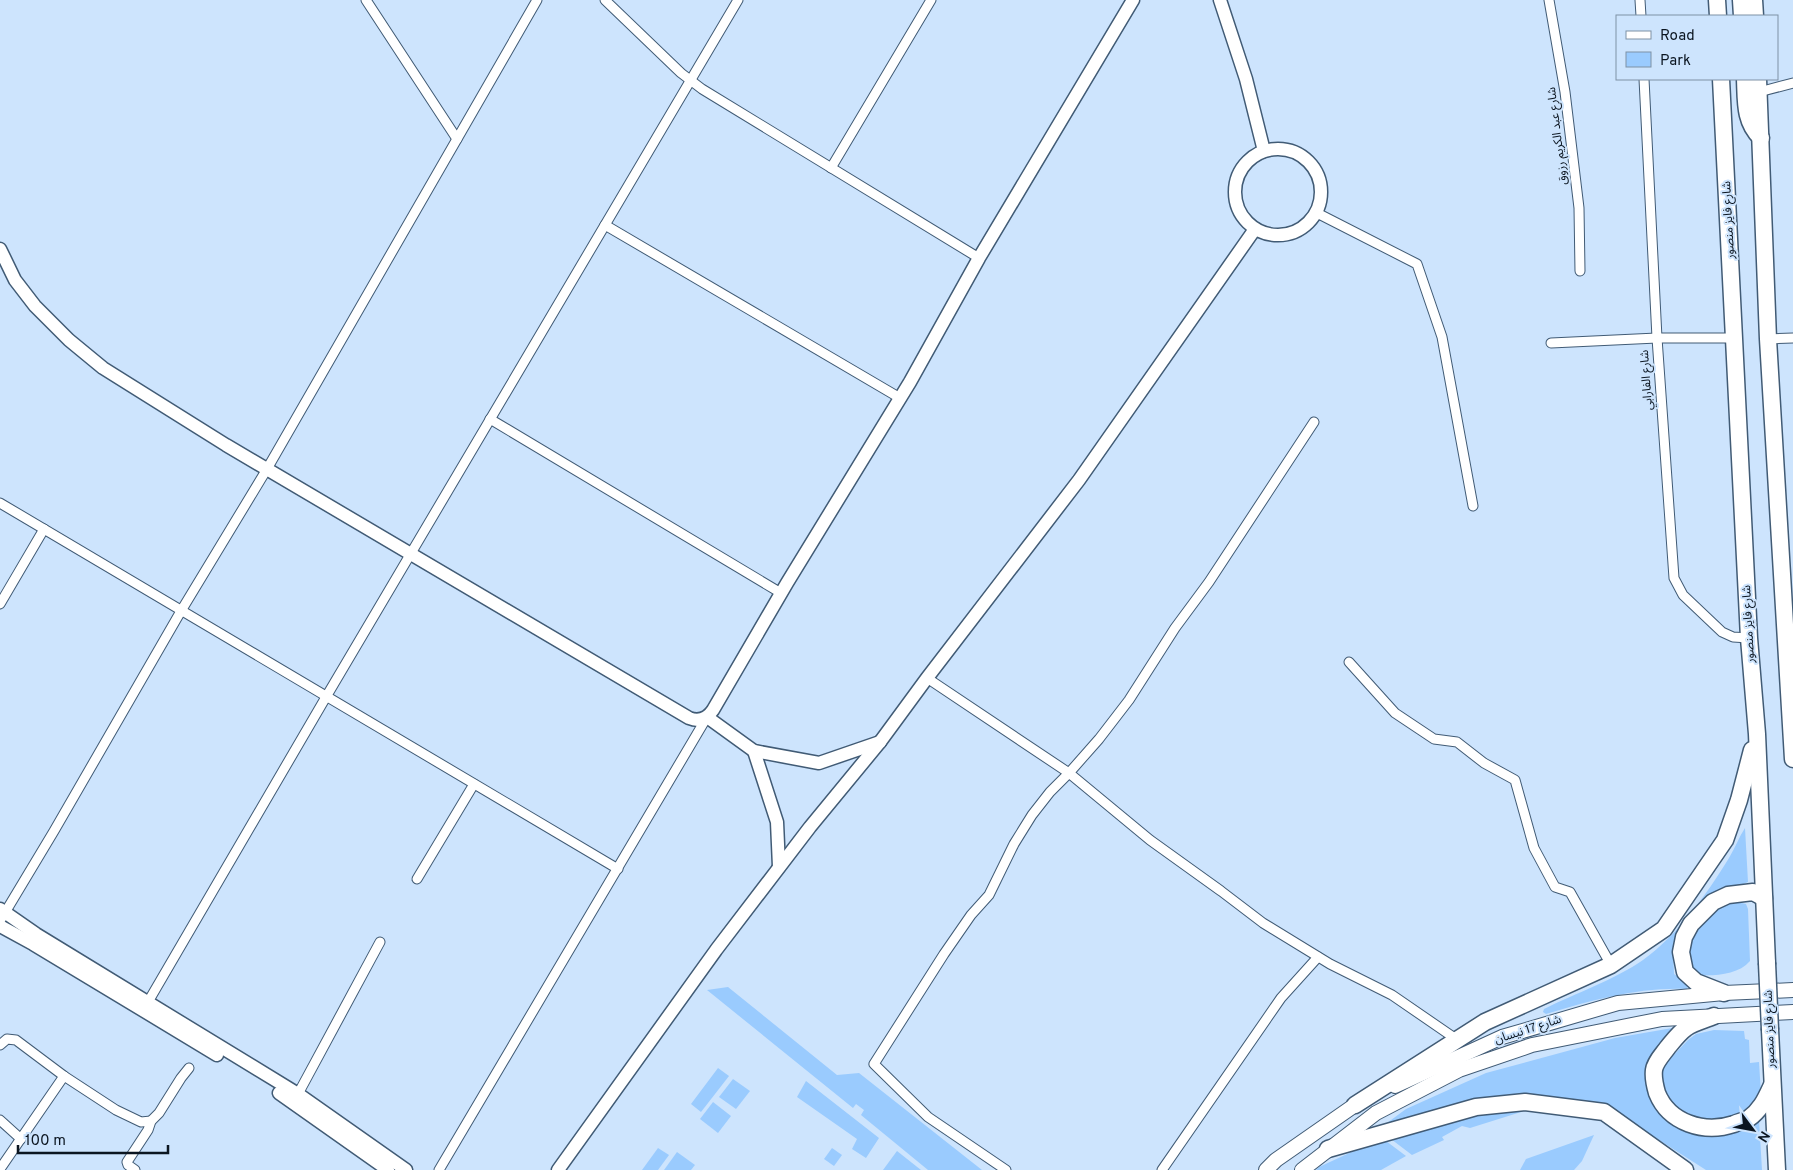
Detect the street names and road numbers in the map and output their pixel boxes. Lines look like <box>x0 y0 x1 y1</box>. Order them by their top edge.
street label: شارع عبد الكريم رزوق <box>1544 86 1572 186</box>
street label: شارع فايز منصور <box>1719 181 1739 260</box>
street label: شارع الفارابي <box>1637 349 1658 411</box>
street label: شارع فايز منصور <box>1739 585 1759 664</box>
street label: شارع فايز منصور <box>1761 990 1779 1069</box>
street label: شارع 17 نيسان <box>1493 1012 1563 1048</box>

